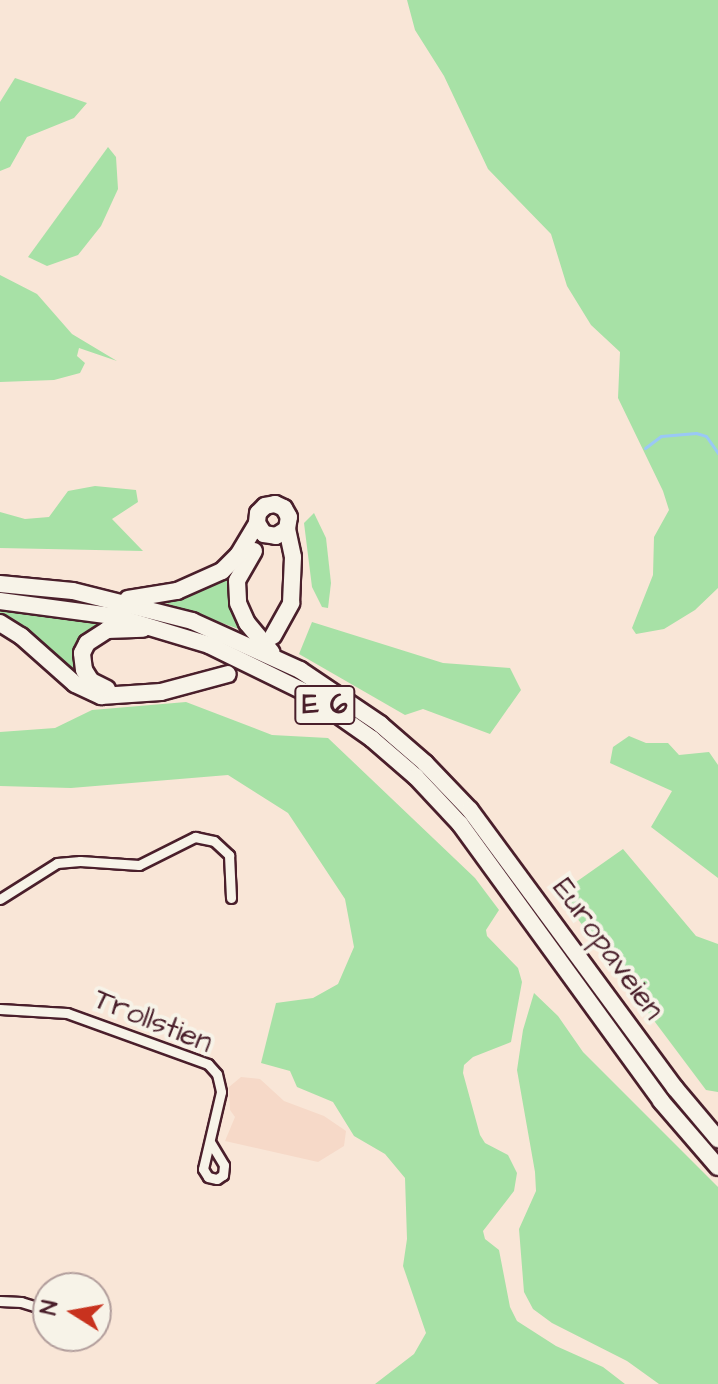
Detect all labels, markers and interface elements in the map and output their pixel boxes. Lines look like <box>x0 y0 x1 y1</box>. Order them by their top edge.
road number: E 6 <box>293 681 357 729</box>
street label: Europaveien <box>545 871 671 1027</box>
street label: Trollstien <box>89 981 217 1061</box>
north arrow <box>32 1272 112 1352</box>
text: N <box>33 1298 66 1317</box>

